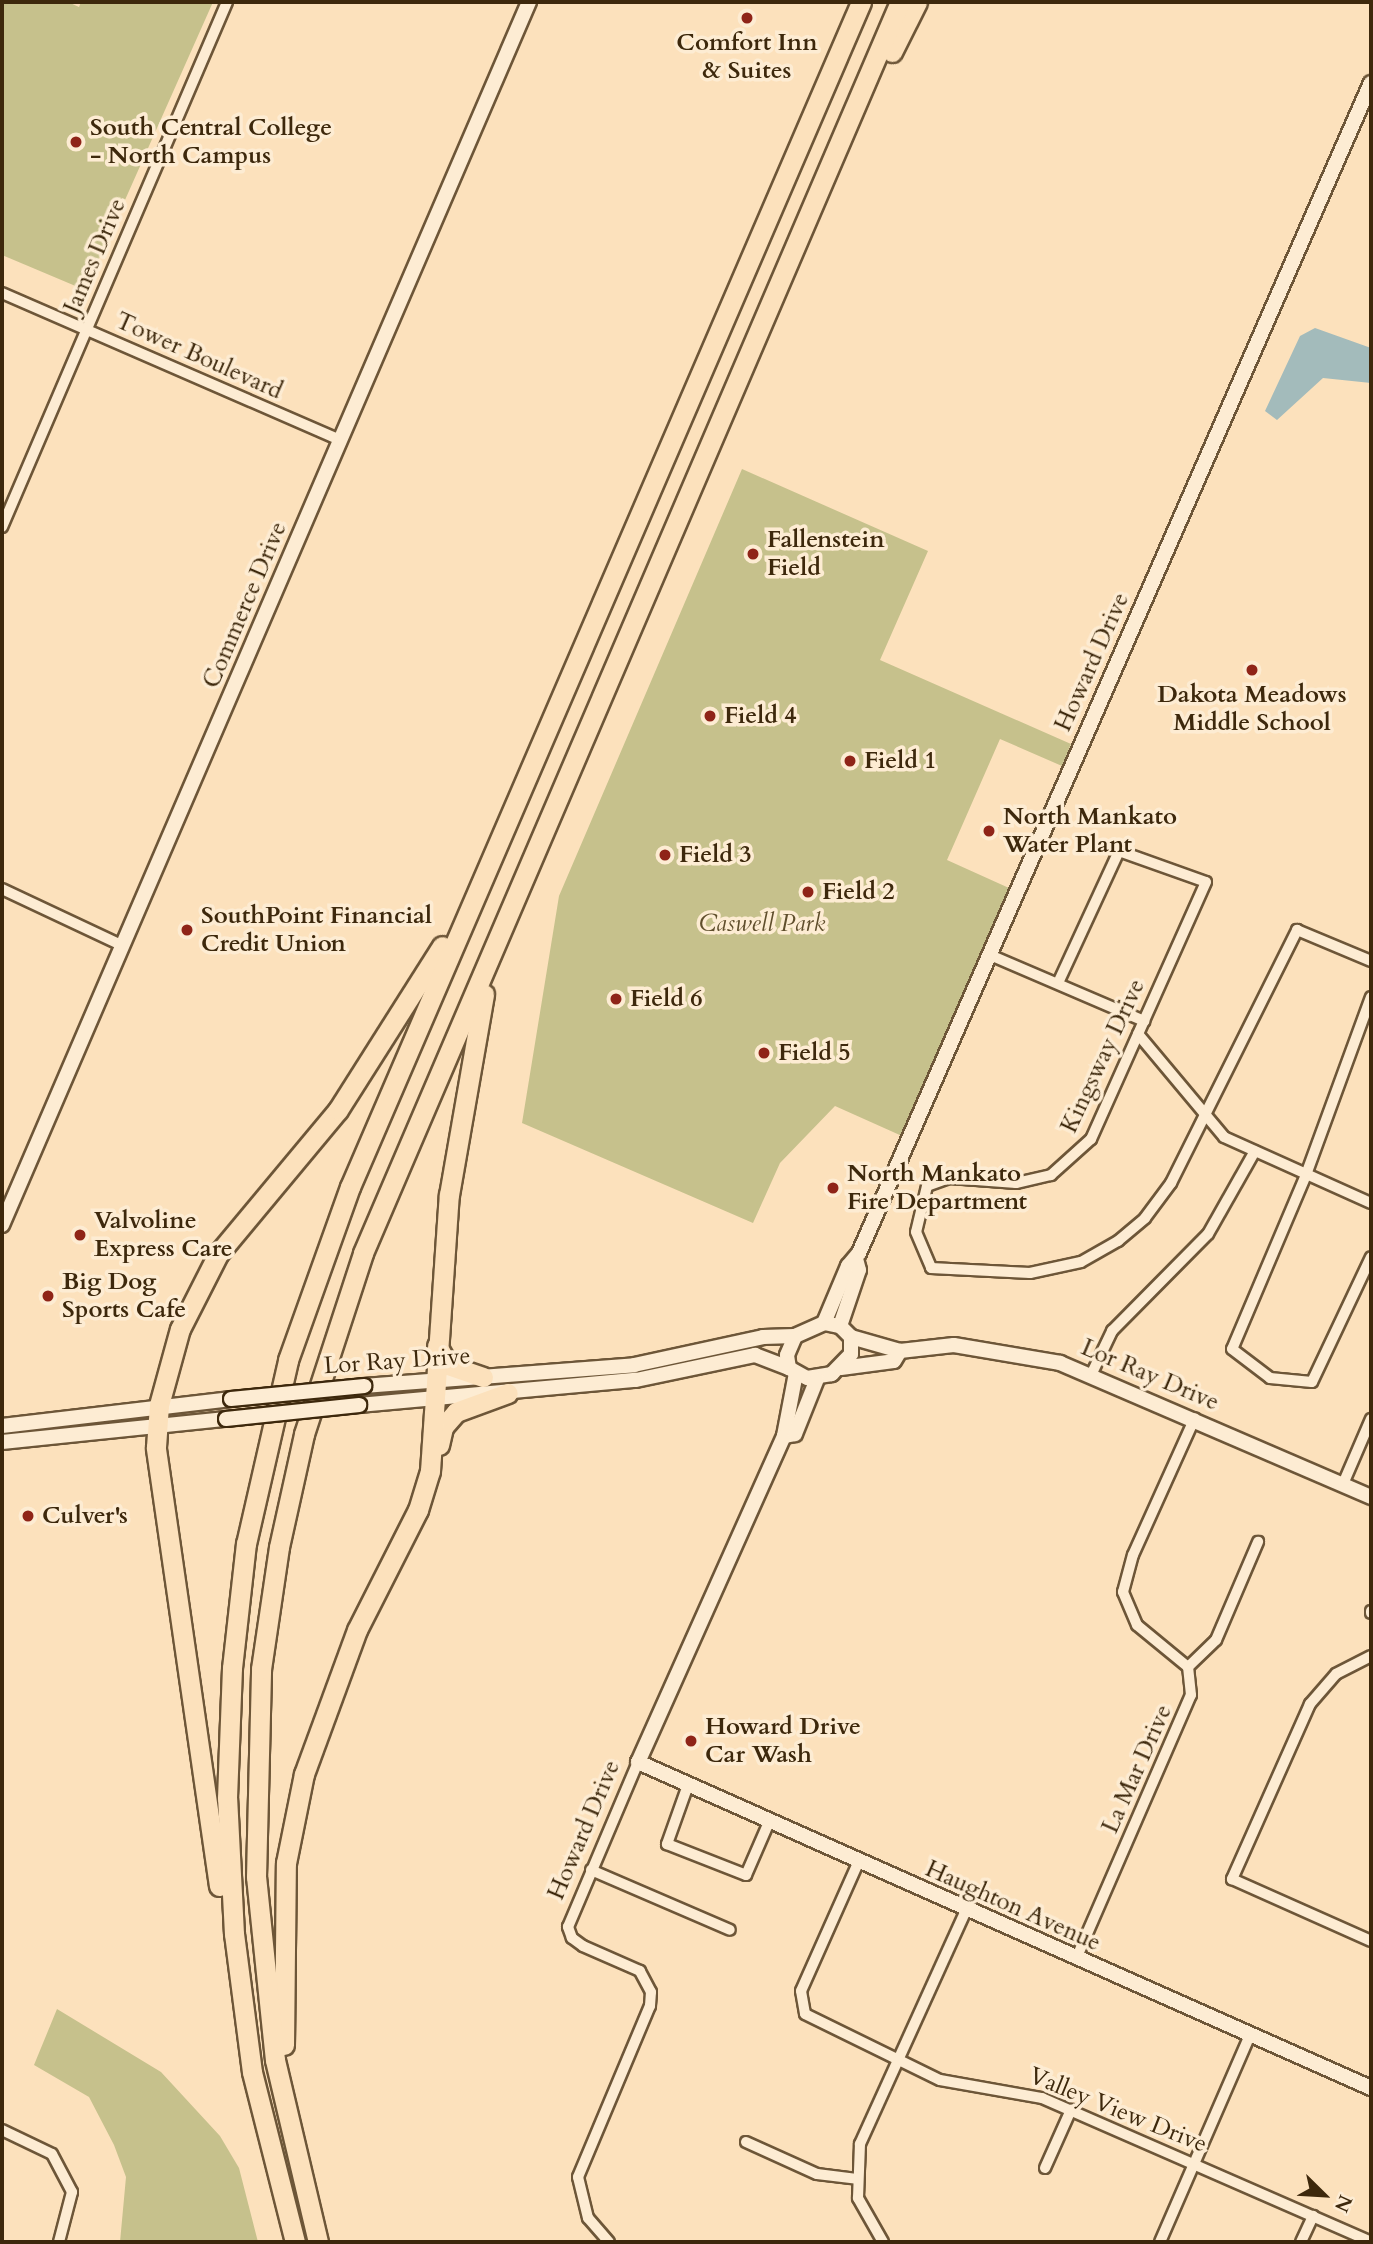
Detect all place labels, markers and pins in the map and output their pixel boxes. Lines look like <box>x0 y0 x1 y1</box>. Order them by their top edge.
marker: Comfort Inn & Suites <box>739 10 755 26</box>
place label: Comfort Inn & Suites <box>676 29 818 85</box>
place label: South Central College - North Campus <box>90 114 332 170</box>
marker: South Central College - North Campus <box>68 134 84 150</box>
place label: Fallenstein Field <box>767 526 885 582</box>
marker: Fallenstein Field <box>745 546 761 562</box>
marker: Dakota Meadows Middle School <box>1244 662 1260 678</box>
place label: Dakota Meadows Middle School <box>1157 681 1347 737</box>
place label: Field 4 <box>724 702 797 730</box>
marker: Field 4 <box>702 708 718 724</box>
place label: Field 1 <box>864 747 937 775</box>
marker: Field 1 <box>842 753 858 769</box>
place label: North Mankato Water Plant <box>1003 803 1177 859</box>
marker: North Mankato Water Plant <box>981 823 997 839</box>
place label: Field 3 <box>679 841 752 869</box>
marker: Field 3 <box>657 847 673 863</box>
place label: Field 2 <box>822 878 895 906</box>
marker: Field 2 <box>800 884 816 900</box>
place label: SouthPoint Financial Credit Union <box>201 902 432 958</box>
marker: SouthPoint Financial Credit Union <box>179 922 195 938</box>
place label: Field 6 <box>630 985 703 1013</box>
marker: Field 6 <box>608 991 624 1007</box>
place label: Field 5 <box>778 1039 851 1067</box>
marker: Field 5 <box>756 1045 772 1061</box>
place label: North Mankato Fire Department <box>847 1160 1027 1216</box>
marker: North Mankato Fire Department <box>825 1180 841 1196</box>
place label: Valvoline Express Care <box>94 1207 233 1263</box>
marker: Valvoline Express Care <box>72 1227 88 1243</box>
place label: Big Dog Sports Cafe <box>62 1268 186 1324</box>
marker: Big Dog Sports Cafe <box>40 1288 56 1304</box>
place label: Culver's <box>42 1502 128 1530</box>
marker: Culver's <box>20 1508 36 1524</box>
place label: Howard Drive Car Wash <box>705 1713 861 1769</box>
marker: Howard Drive Car Wash <box>683 1733 699 1749</box>

